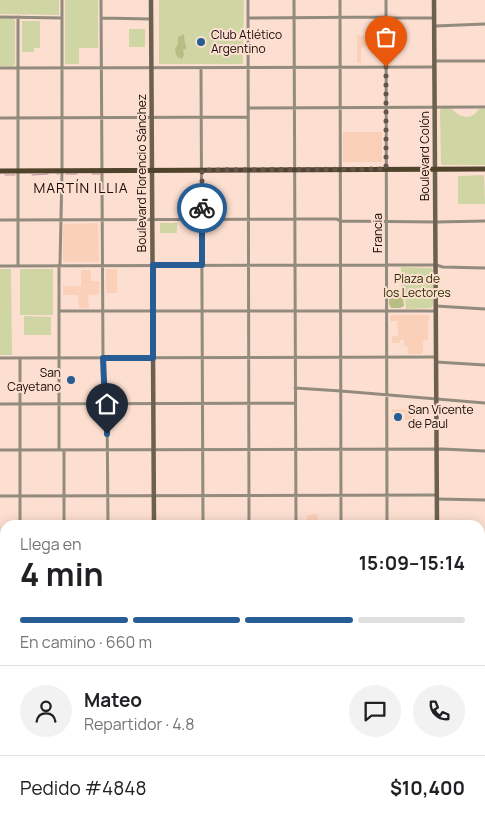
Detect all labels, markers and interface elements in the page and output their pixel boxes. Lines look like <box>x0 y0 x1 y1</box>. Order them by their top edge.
pin <box>365 16 407 67</box>
icon: bag <box>372 23 400 51</box>
place label: Club Atlético Argentino <box>211 26 282 57</box>
marker: Club Atlético Argentino <box>195 36 207 48</box>
street label: Boulevard Florencio Sánchez <box>133 94 150 252</box>
street label: Boulevard Colón <box>416 111 433 201</box>
district label: MARTÍN ILLIA <box>33 178 129 197</box>
courier <box>177 183 227 233</box>
icon: bike <box>188 194 216 222</box>
street label: Francia <box>369 213 386 253</box>
park label: Plaza de los Lectores <box>383 270 451 301</box>
place label: San Cayetano <box>7 364 61 395</box>
marker: San Cayetano <box>65 374 77 386</box>
pin <box>86 383 128 434</box>
icon: home <box>93 390 121 418</box>
place label: San Vicente de Paul <box>408 401 473 432</box>
marker: San Vicente de Paul <box>392 411 404 423</box>
text: Llega en <box>20 533 81 555</box>
text: 15:09–15:14 <box>359 550 465 576</box>
text: 4 min <box>20 552 104 596</box>
text: En camino · 660 m <box>20 631 152 653</box>
button: person <box>20 685 72 737</box>
button: chat <box>349 685 401 737</box>
button: phone <box>413 685 465 737</box>
text: Mateo <box>84 687 142 713</box>
text: Repartidor · 4.8 <box>84 713 195 735</box>
text: Pedido #4848 <box>20 775 146 801</box>
text: $10,400 <box>390 775 465 801</box>

